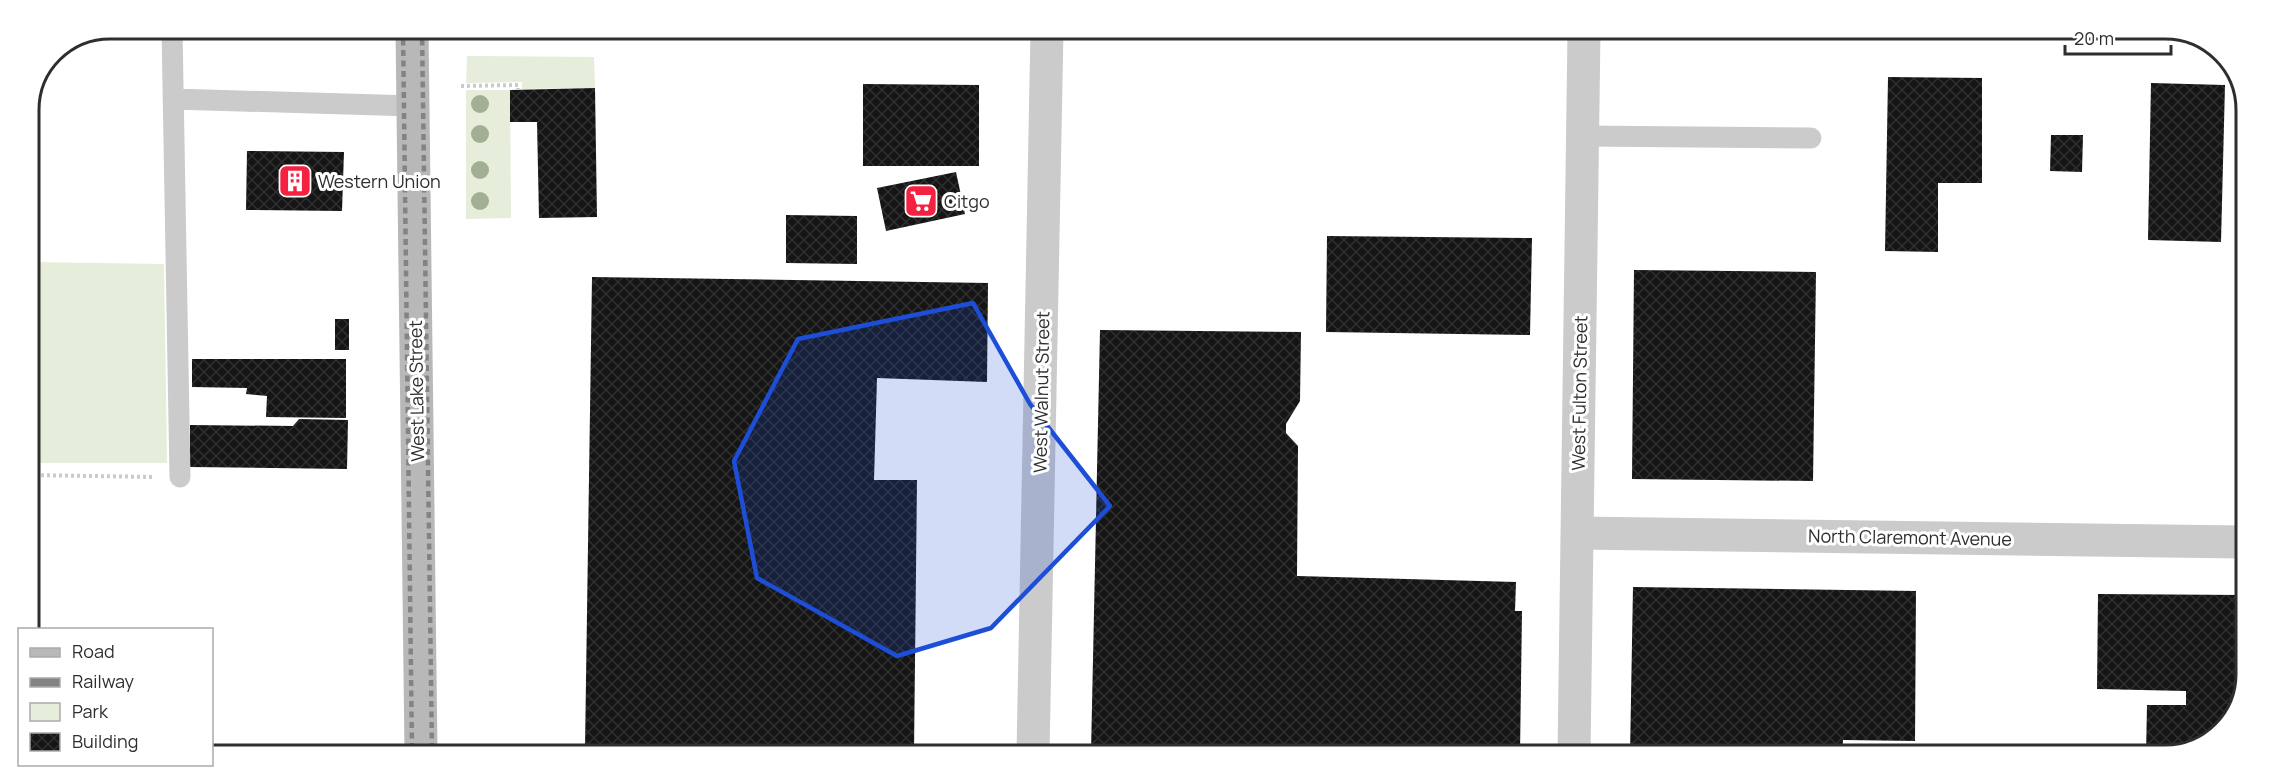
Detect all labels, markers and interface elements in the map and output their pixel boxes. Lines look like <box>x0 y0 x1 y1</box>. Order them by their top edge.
scale bar <box>2065 18 2172 56</box>
text: 20 m <box>2074 26 2114 50</box>
building icon: Western Union <box>277 163 313 199</box>
place label: Western Union <box>318 169 441 193</box>
supermarket icon: Citgo <box>903 183 939 219</box>
place label: Citgo <box>944 189 990 213</box>
street label: West Walnut Street <box>1028 311 1054 473</box>
street label: West Fulton Street <box>1566 315 1592 471</box>
street label: West Lake Street <box>403 320 429 462</box>
street label: North Claremont Avenue <box>1808 523 2012 551</box>
legend <box>18 628 213 766</box>
text: Road <box>72 639 115 663</box>
text: Railway <box>72 669 134 693</box>
text: Park <box>72 699 109 723</box>
text: Building <box>72 729 138 753</box>

